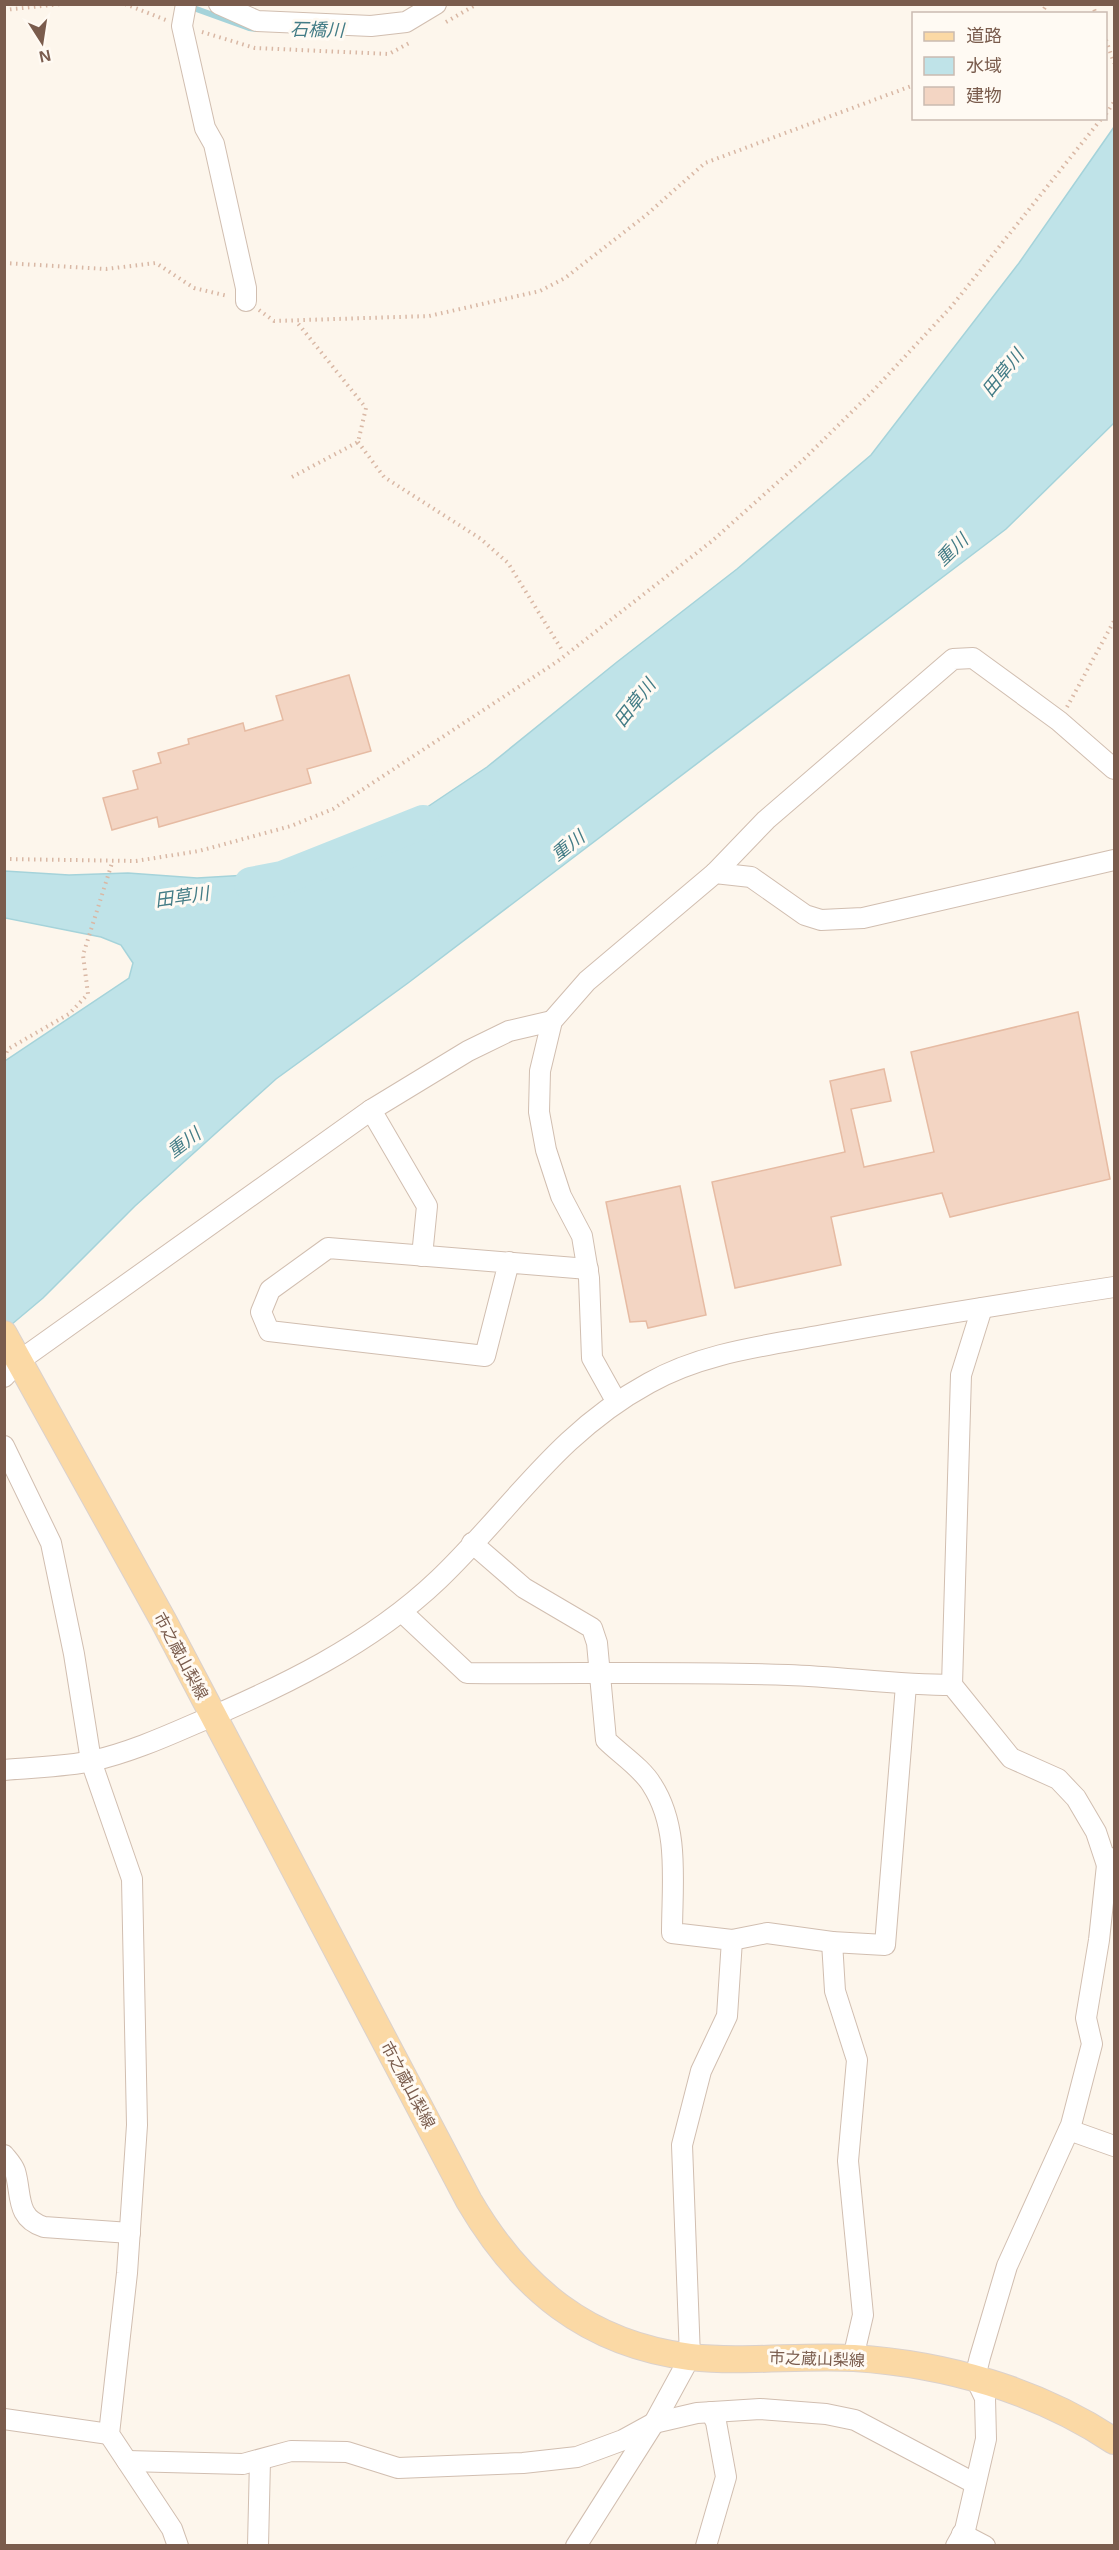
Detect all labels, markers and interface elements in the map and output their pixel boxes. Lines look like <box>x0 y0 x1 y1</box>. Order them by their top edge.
north arrow <box>12 12 72 72</box>
legend <box>912 12 1107 120</box>
water label: 石橋川 <box>290 20 346 41</box>
text: 道路 <box>966 26 1002 46</box>
text: N <box>38 47 52 66</box>
text: 水域 <box>966 56 1002 76</box>
text: 建物 <box>966 86 1002 106</box>
water label: 田草川 <box>978 344 1029 400</box>
water label: 重川 <box>932 529 973 570</box>
water label: 田草川 <box>610 674 661 730</box>
water label: 重川 <box>548 826 590 865</box>
water label: 田草川 <box>154 883 212 911</box>
water label: 重川 <box>164 1123 206 1162</box>
street label: 市之蔵山梨線 <box>151 1610 211 1702</box>
street label: 市之蔵山梨線 <box>378 2039 438 2131</box>
street label: 市之蔵山梨線 <box>769 2349 865 2369</box>

